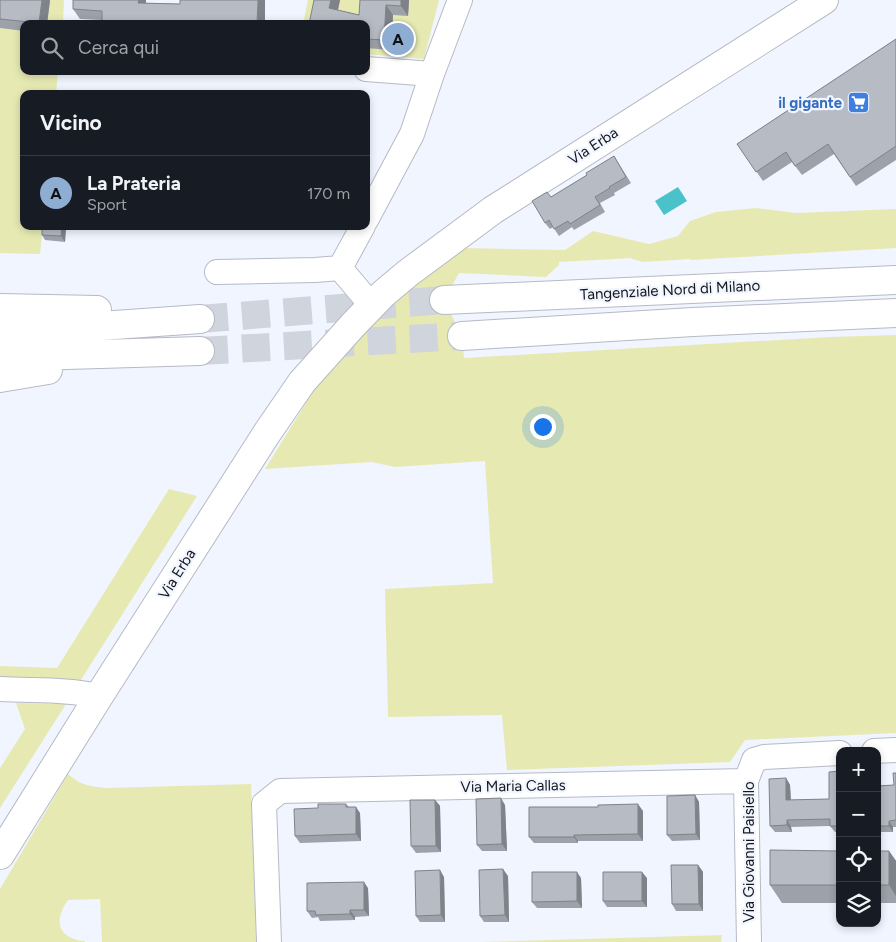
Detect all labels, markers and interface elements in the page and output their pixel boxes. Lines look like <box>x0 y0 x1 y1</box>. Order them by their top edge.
search box <box>20 20 370 75</box>
pin: A <box>382 20 414 58</box>
icon: search <box>38 34 66 62</box>
text: Cerca qui <box>78 36 159 59</box>
supermarket icon: il gigante <box>846 91 870 115</box>
place label: il gigante <box>778 94 843 112</box>
text: Vicino <box>40 110 102 135</box>
street label: Via Erba <box>565 123 621 169</box>
text: La Prateria <box>87 172 181 195</box>
text: A <box>50 184 62 203</box>
text: 170 m <box>307 184 350 203</box>
text: Sport <box>87 195 127 214</box>
street label: Tangenziale Nord di Milano <box>579 276 761 304</box>
your location <box>530 414 556 440</box>
street label: Via Erba <box>155 546 199 602</box>
map controls <box>836 747 881 927</box>
button: + <box>836 747 881 792</box>
street label: Via Maria Callas <box>460 776 566 796</box>
street label: Via Giovanni Paisiello <box>740 781 758 923</box>
button: − <box>836 792 881 837</box>
button: locate <box>836 837 881 882</box>
button: layers <box>836 882 881 927</box>

